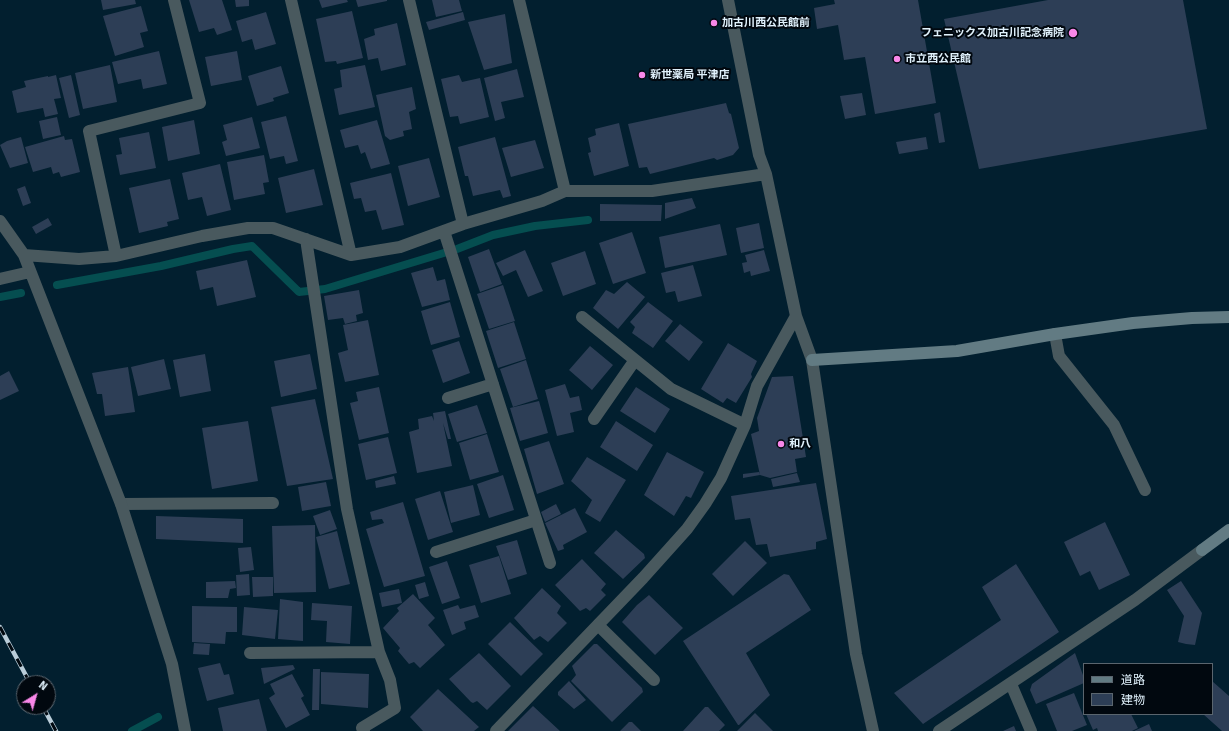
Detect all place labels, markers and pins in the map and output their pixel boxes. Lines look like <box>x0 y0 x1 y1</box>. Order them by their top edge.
place label: 加古川西公民館前 <box>722 16 810 30</box>
marker: 加古川西公民館前 <box>709 18 719 28</box>
place label: フェニックス加古川記念病院 <box>921 26 1064 40</box>
marker: フェニックス加古川記念病院 <box>1067 27 1079 39</box>
place label: 市立西公民館 <box>905 52 971 66</box>
marker: 市立西公民館 <box>892 54 902 64</box>
place label: 新世薬局 平津店 <box>650 68 729 82</box>
marker: 新世薬局 平津店 <box>637 70 647 80</box>
place label: 和八 <box>789 437 811 451</box>
marker: 和八 <box>776 439 786 449</box>

